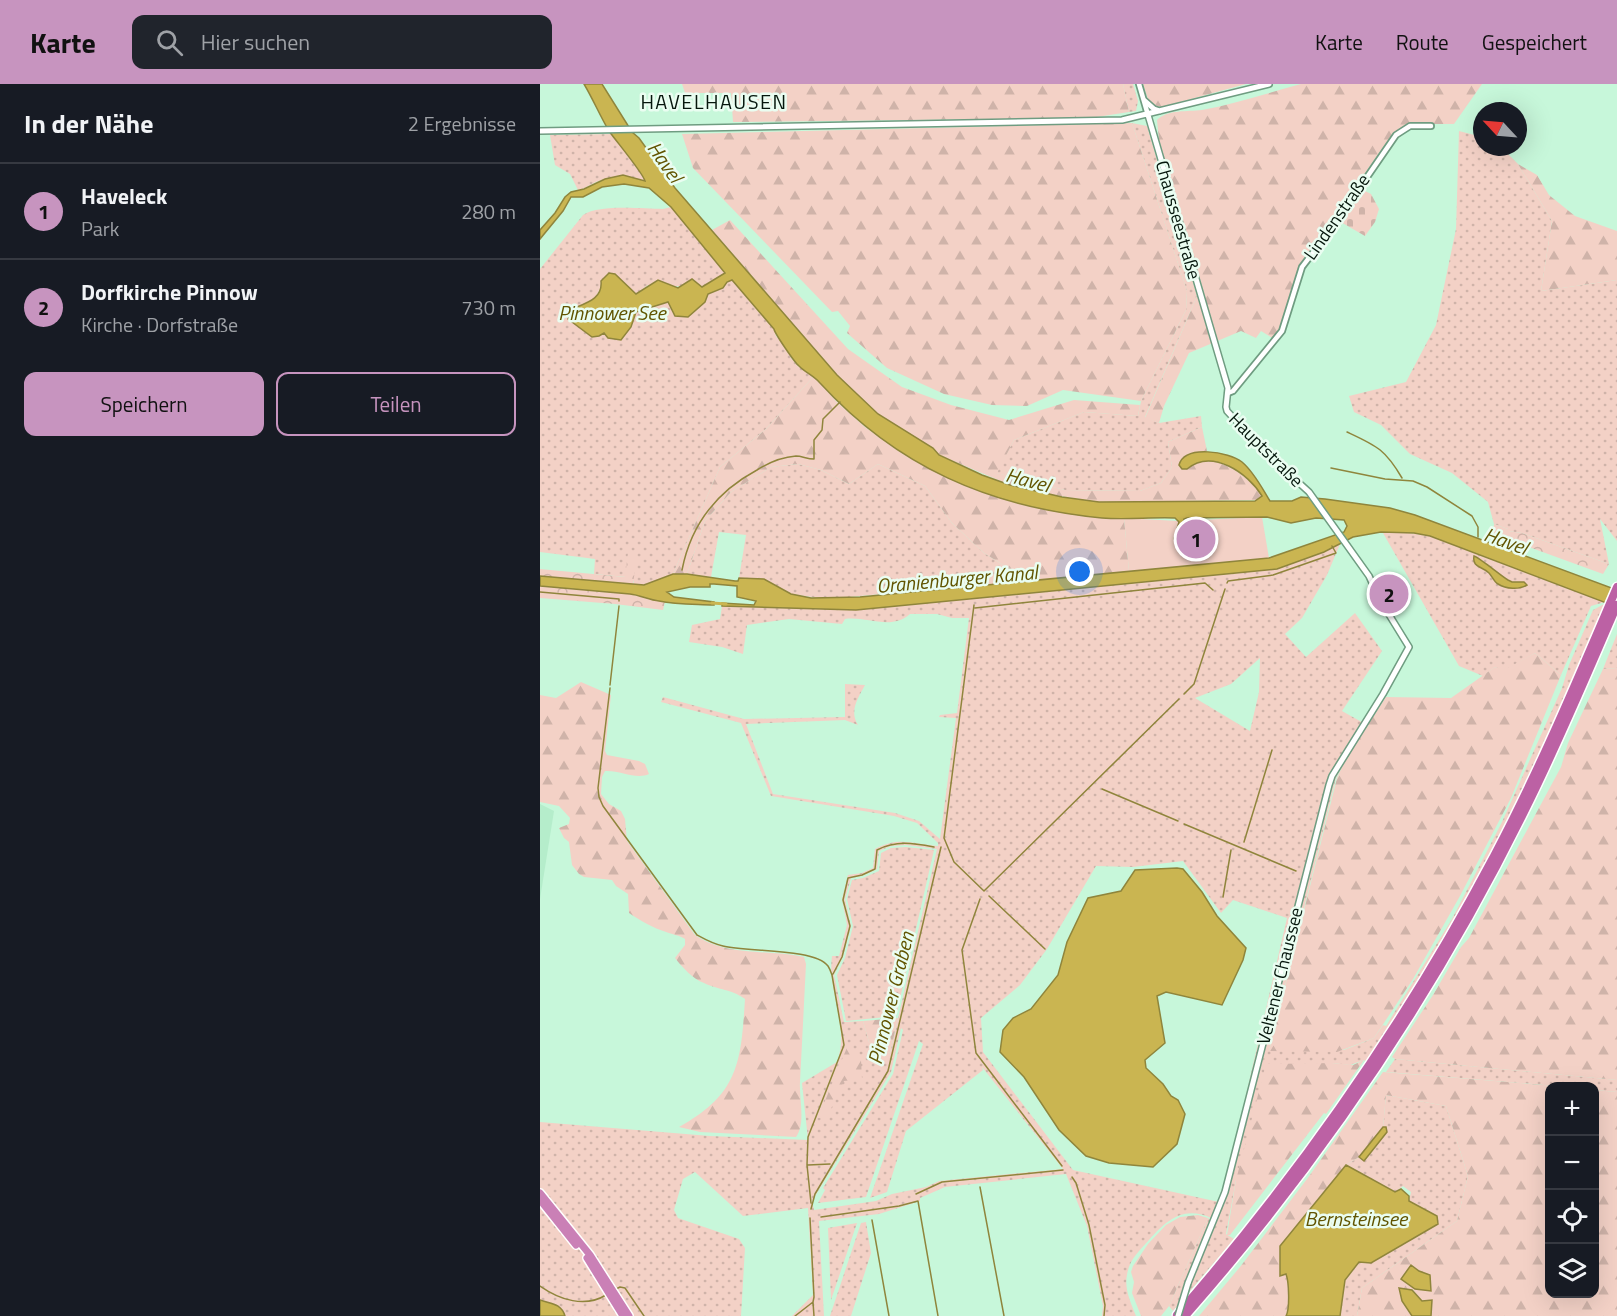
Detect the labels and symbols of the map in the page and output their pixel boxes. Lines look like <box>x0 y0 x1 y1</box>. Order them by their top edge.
district label: HAVELHAUSEN <box>640 86 788 117</box>
north arrow <box>1473 102 1527 156</box>
water label: Havel <box>640 134 692 191</box>
street label: Chausseestraße <box>1149 157 1208 282</box>
street label: Lindenstraße <box>1297 168 1376 265</box>
water label: Pinnower See <box>558 297 668 328</box>
street label: Hauptstraße <box>1223 406 1310 493</box>
water label: Havel <box>1003 459 1056 501</box>
pin: 1 <box>1176 516 1216 562</box>
water label: Havel <box>1480 518 1535 564</box>
water label: Oranienburger Kanal <box>875 556 1042 601</box>
your location <box>1065 557 1094 586</box>
pin: 2 <box>1370 572 1408 616</box>
street label: Veltener Chaussee <box>1249 904 1310 1047</box>
water label: Pinnower Graben <box>859 927 922 1068</box>
water label: Bernsteinsee <box>1305 1203 1409 1234</box>

